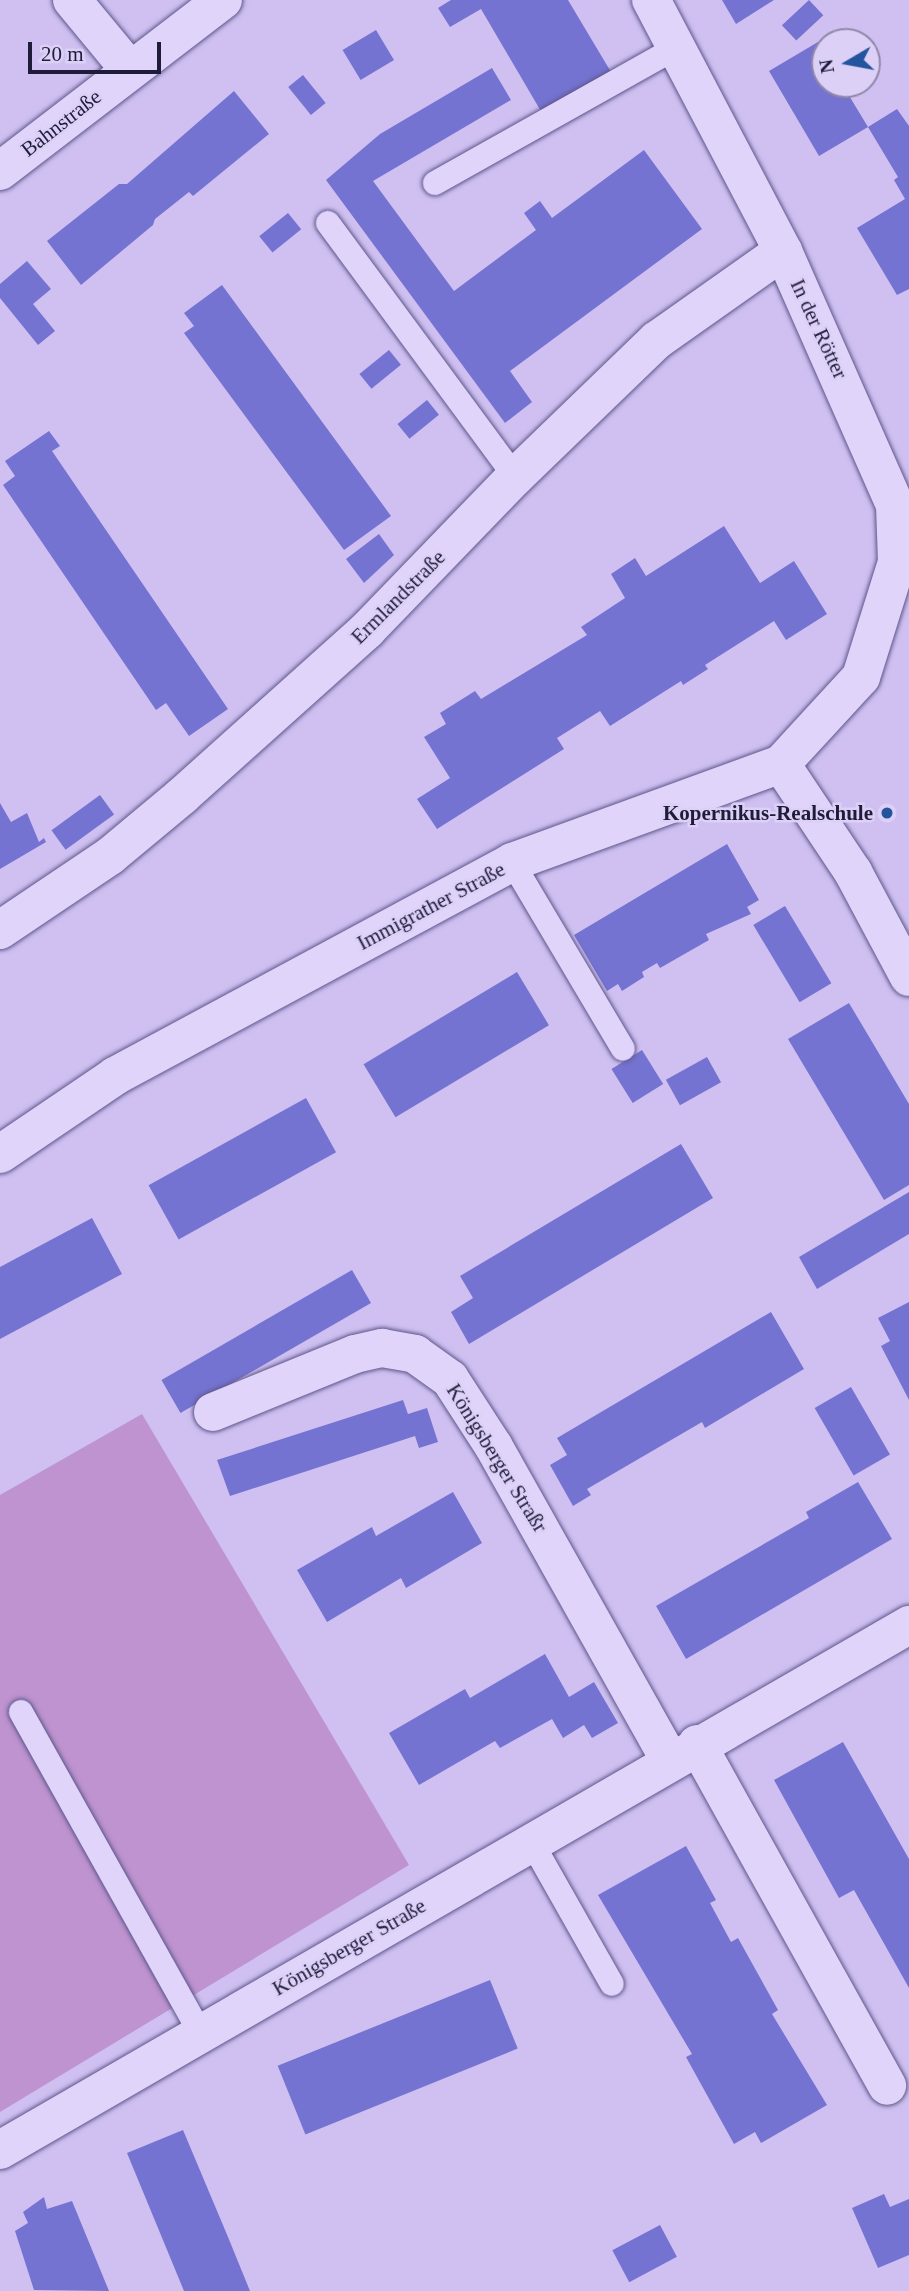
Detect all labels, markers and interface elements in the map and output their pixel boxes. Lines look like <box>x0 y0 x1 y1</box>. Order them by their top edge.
scale bar <box>32 28 164 72</box>
north arrow <box>811 28 881 98</box>
text: 20 m <box>41 42 84 66</box>
text: N <box>815 58 838 75</box>
street label: Bahnstraße <box>16 84 106 162</box>
street label: In der Rötter <box>785 275 853 383</box>
street label: Ermlandstraße <box>346 545 450 649</box>
place label: Kopernikus-Realschule <box>663 800 873 826</box>
marker: Kopernikus-Realschule <box>879 805 895 821</box>
street label: Immigrather Straße <box>353 856 509 956</box>
street label: Königsberger Straßr <box>441 1379 553 1537</box>
street label: Königsberger Straße <box>268 1893 430 2001</box>

